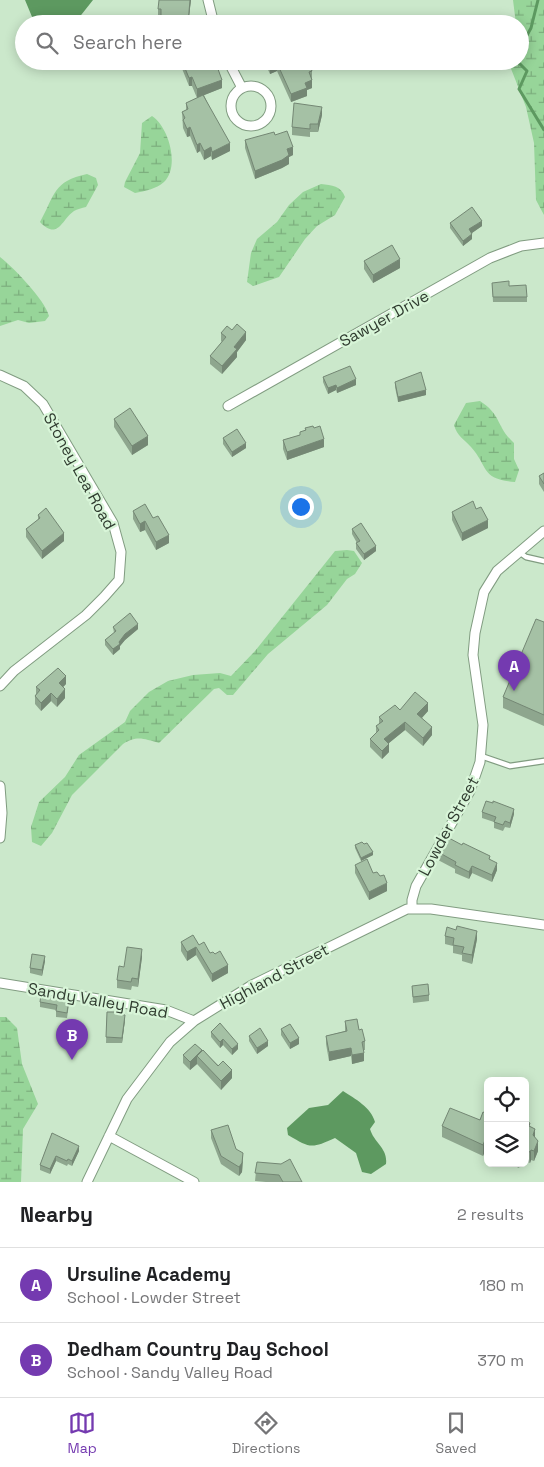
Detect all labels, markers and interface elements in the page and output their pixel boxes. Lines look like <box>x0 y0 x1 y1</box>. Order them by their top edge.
search box <box>15 15 529 70</box>
icon: search <box>33 29 61 57</box>
text: Search here <box>73 30 183 55</box>
street label: Sawyer Drive <box>336 285 433 352</box>
street label: Stoney Lea Road <box>39 409 120 533</box>
your location <box>288 494 314 520</box>
pin: A <box>498 650 530 691</box>
street label: Lowder Street <box>413 773 484 880</box>
street label: Highland Street <box>216 939 332 1014</box>
street label: Sandy Valley Road <box>26 978 170 1023</box>
pin: B <box>56 1019 88 1060</box>
map controls <box>484 1077 529 1167</box>
button: locate <box>484 1077 529 1122</box>
button: layers <box>484 1122 529 1167</box>
text: Nearby <box>20 1201 93 1228</box>
text: 2 results <box>457 1204 524 1225</box>
text: Ursuline Academy <box>67 1262 231 1287</box>
text: A <box>31 1275 41 1296</box>
text: 180 m <box>479 1275 524 1296</box>
text: School · Lowder Street <box>67 1287 241 1308</box>
text: Dedham Country Day School <box>67 1337 329 1362</box>
text: B <box>31 1350 41 1371</box>
text: 370 m <box>477 1350 524 1371</box>
text: School · Sandy Valley Road <box>67 1362 273 1383</box>
tab: Map <box>68 1409 97 1457</box>
tab: Directions <box>232 1409 300 1457</box>
tab: Saved <box>436 1409 476 1457</box>

